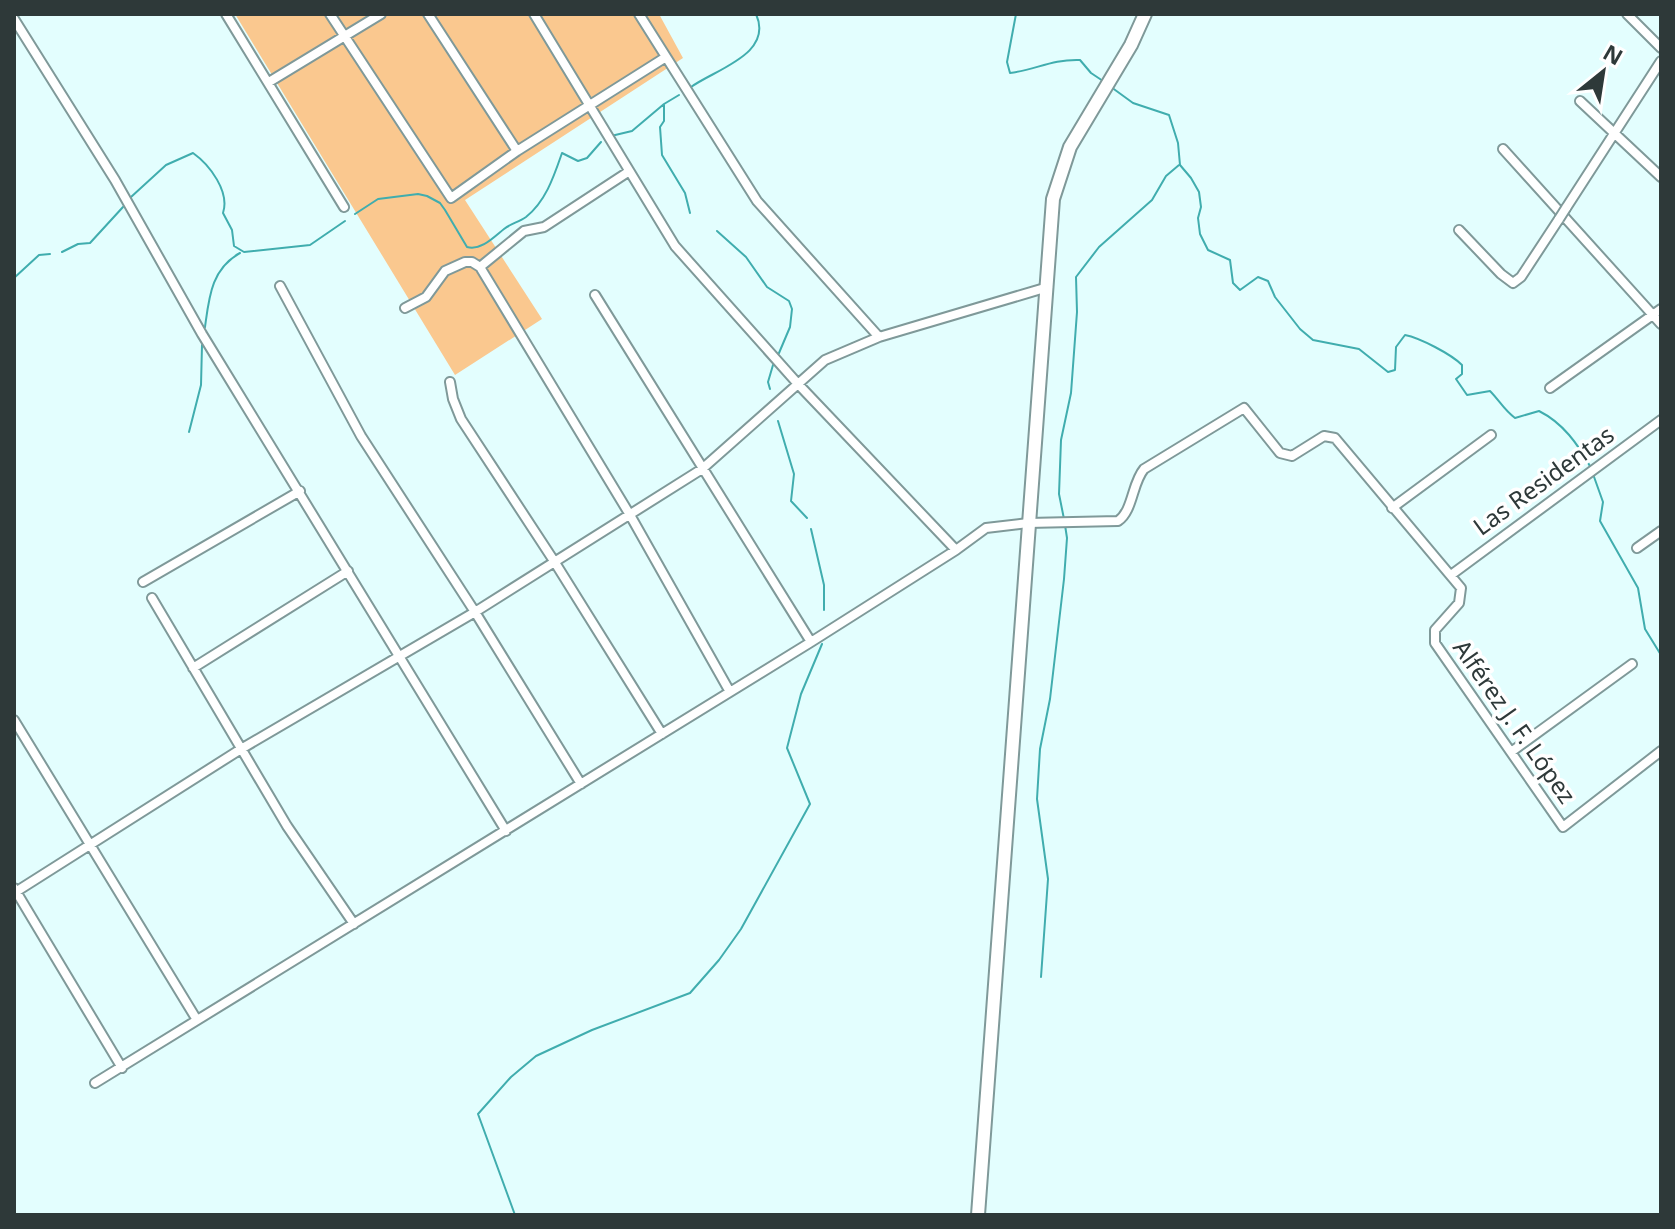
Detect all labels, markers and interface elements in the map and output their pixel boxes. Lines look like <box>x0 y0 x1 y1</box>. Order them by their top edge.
north arrow <box>1563 32 1643 112</box>
text: N <box>1598 36 1629 71</box>
street label: Las Residentas <box>1466 417 1620 542</box>
street label: Alférez J. F. López <box>1446 633 1584 810</box>

